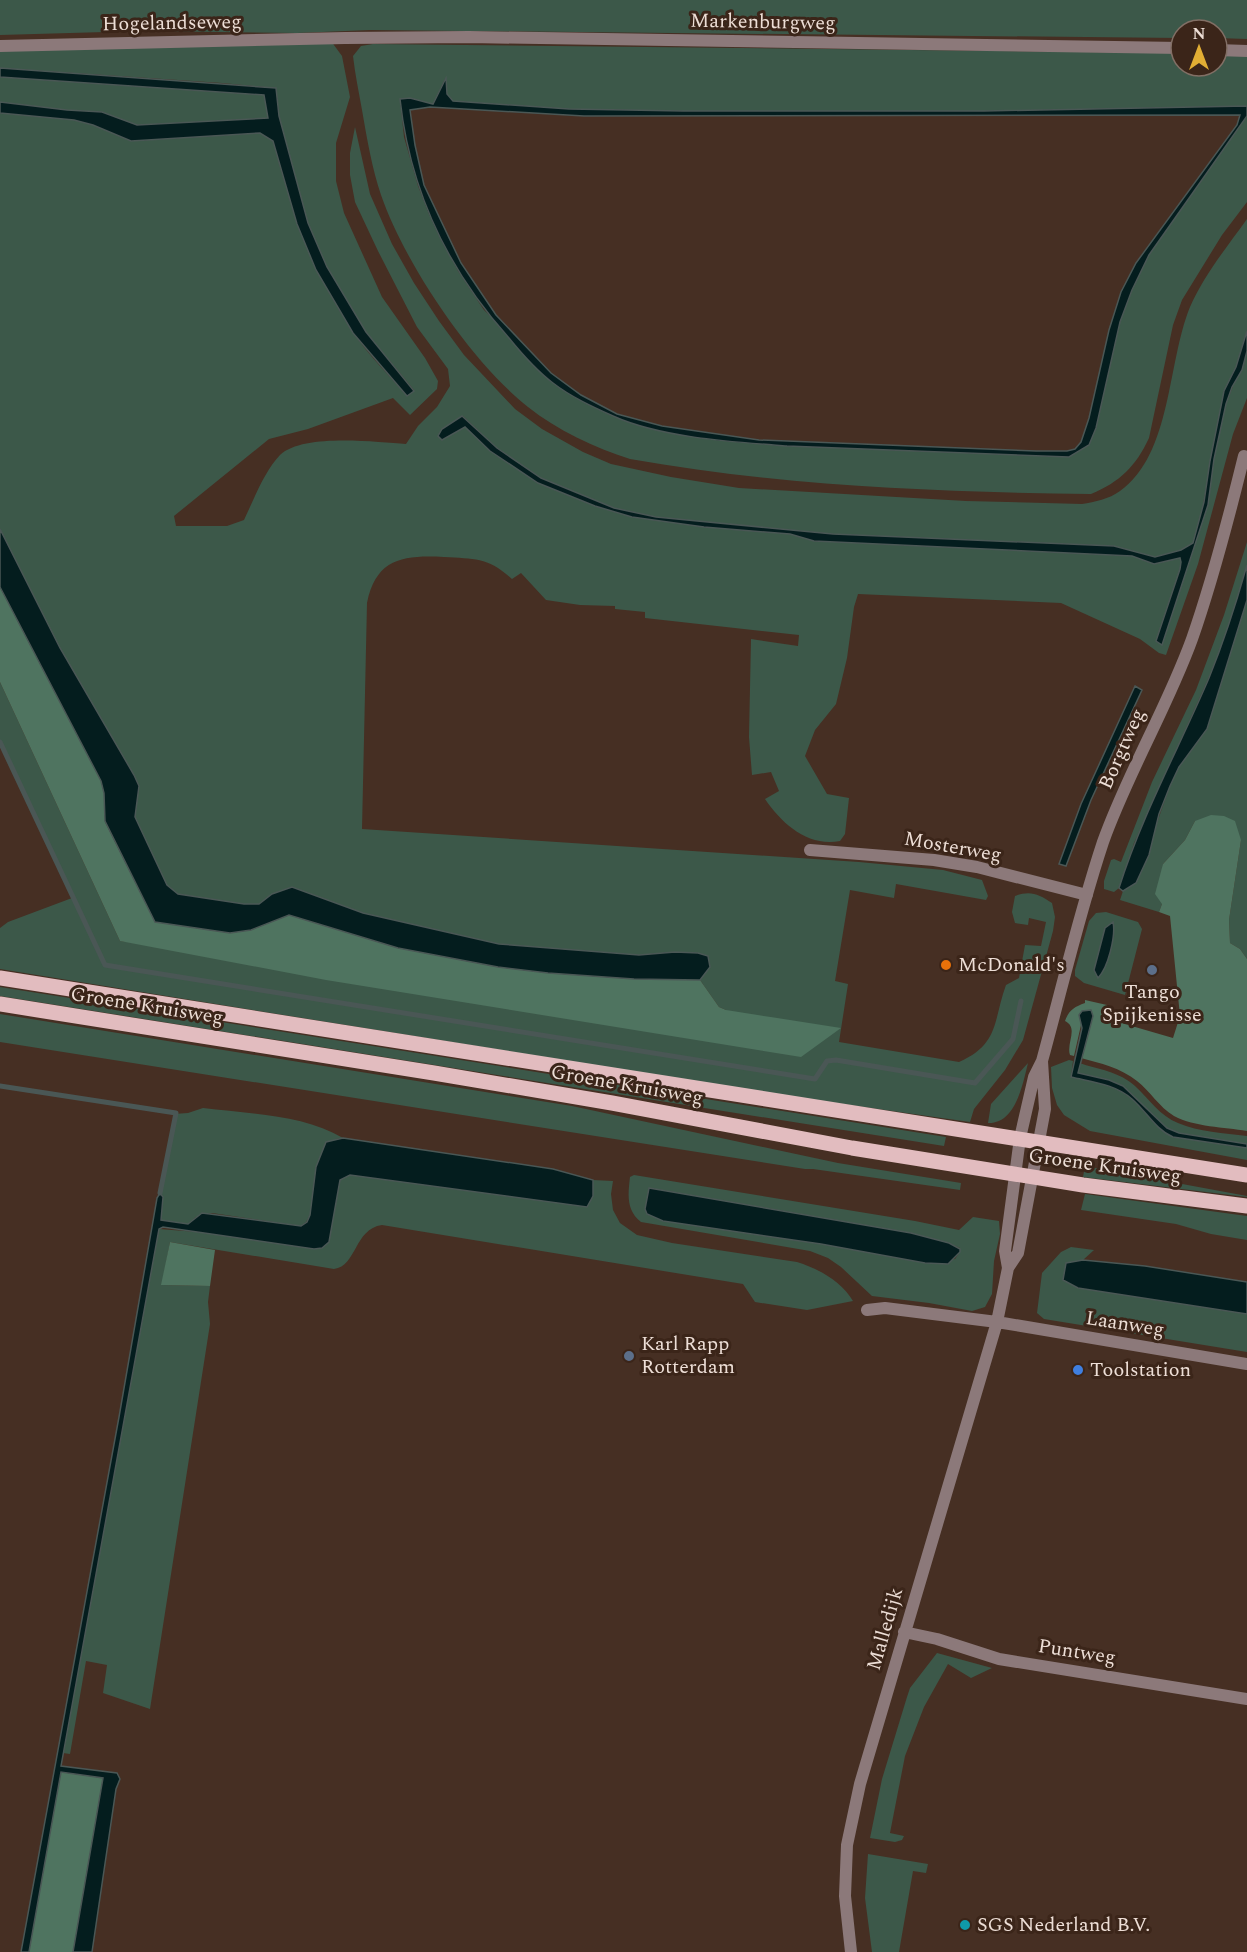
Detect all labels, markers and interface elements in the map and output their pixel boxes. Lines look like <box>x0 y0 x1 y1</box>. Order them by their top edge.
street label: Markenburgweg <box>690 6 836 38</box>
street label: Hogelandseweg <box>102 7 242 39</box>
north arrow <box>1169 18 1229 78</box>
text: N <box>1192 22 1206 46</box>
street label: Borgtweg <box>1091 704 1153 794</box>
street label: Mosterweg <box>902 824 1004 870</box>
place label: McDonald's <box>958 950 1065 980</box>
marker: McDonald's <box>939 958 953 972</box>
marker: Tango Spijkenisse <box>1145 963 1159 977</box>
place label: Tango Spijkenisse <box>1102 977 1202 1030</box>
street label: Groene Kruisweg <box>68 979 226 1033</box>
street label: Groene Kruisweg <box>548 1057 706 1113</box>
street label: Groene Kruisweg <box>1027 1140 1183 1192</box>
street label: Laanweg <box>1083 1303 1167 1345</box>
place label: Karl Rapp Rotterdam <box>641 1329 735 1382</box>
marker: Karl Rapp Rotterdam <box>622 1349 636 1363</box>
place label: Toolstation <box>1090 1355 1191 1385</box>
marker: Toolstation <box>1071 1363 1085 1377</box>
street label: Malledijk <box>859 1584 911 1674</box>
street label: Puntweg <box>1036 1631 1118 1673</box>
place label: SGS Nederland B.V. <box>977 1910 1150 1940</box>
marker: SGS Nederland B.V. <box>958 1918 972 1932</box>

